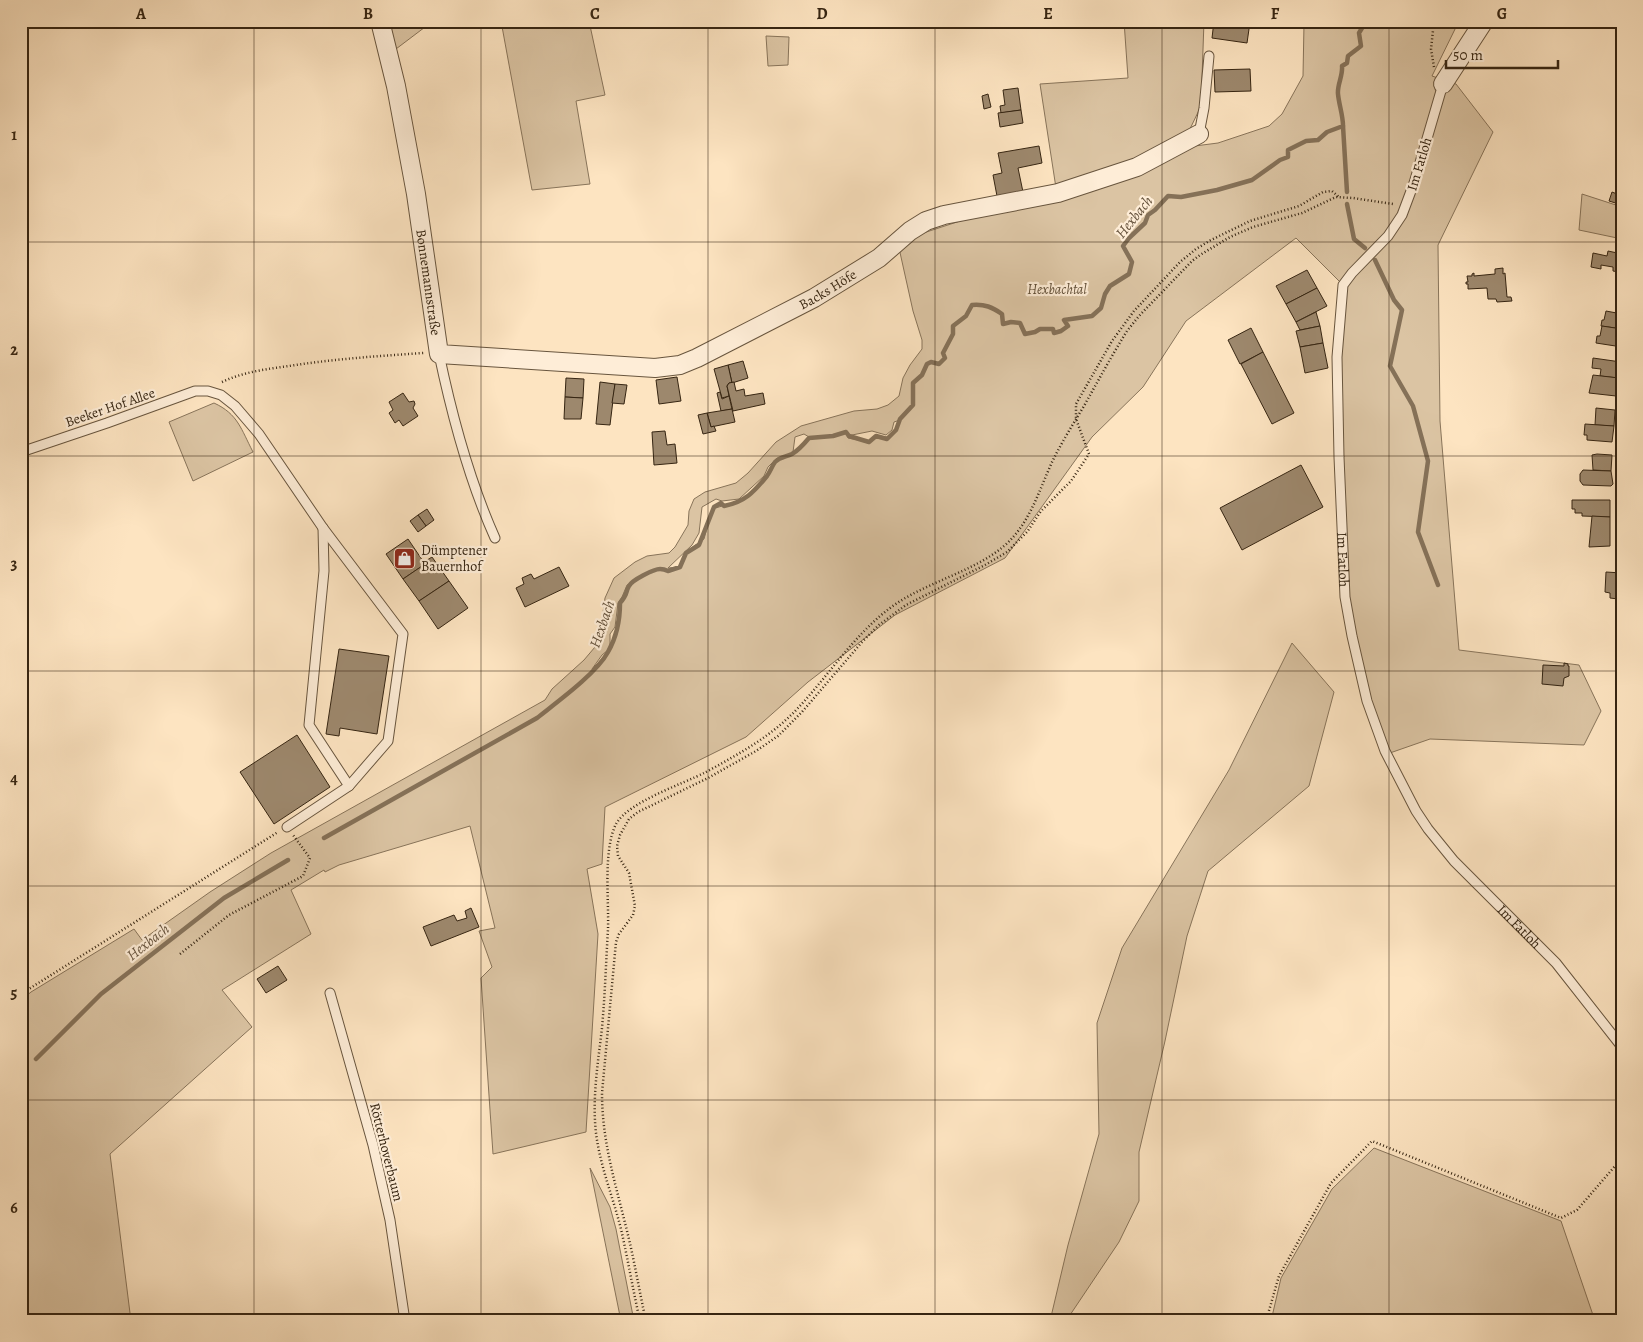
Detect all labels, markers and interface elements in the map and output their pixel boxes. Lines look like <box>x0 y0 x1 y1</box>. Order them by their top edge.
text: A <box>135 3 147 25</box>
text: B <box>363 3 373 25</box>
text: C <box>590 3 600 25</box>
text: D <box>816 3 828 25</box>
text: E <box>1043 3 1053 25</box>
text: F <box>1271 3 1280 25</box>
text: G <box>1497 3 1507 25</box>
scale bar <box>1446 38 1558 70</box>
text: 50 m <box>1453 45 1483 65</box>
text: 1 <box>11 124 17 146</box>
street label: Im Fatloh <box>1402 135 1437 193</box>
water label: Hexbach <box>1111 192 1157 242</box>
street label: Bonnemannstraße <box>411 228 445 337</box>
street label: Backs Höfe <box>796 265 860 314</box>
park label: Hexbachtal <box>1027 280 1087 299</box>
text: 2 <box>10 339 18 361</box>
street label: Beeker Hof Allee <box>63 383 158 432</box>
street label: Im Fatloh <box>1332 532 1354 588</box>
place label: Dümptener Bauernhof <box>421 541 488 576</box>
shop icon: Dümptener Bauernhof <box>393 546 417 570</box>
text: 3 <box>11 553 18 575</box>
water label: Hexbach <box>585 598 619 650</box>
text: 4 <box>10 768 18 790</box>
street label: Im Fatloh <box>1493 901 1546 953</box>
water label: Hexbach <box>123 919 173 965</box>
text: 5 <box>11 982 18 1004</box>
street label: Rötterhoverbaum <box>365 1101 408 1204</box>
text: 6 <box>10 1197 18 1219</box>

